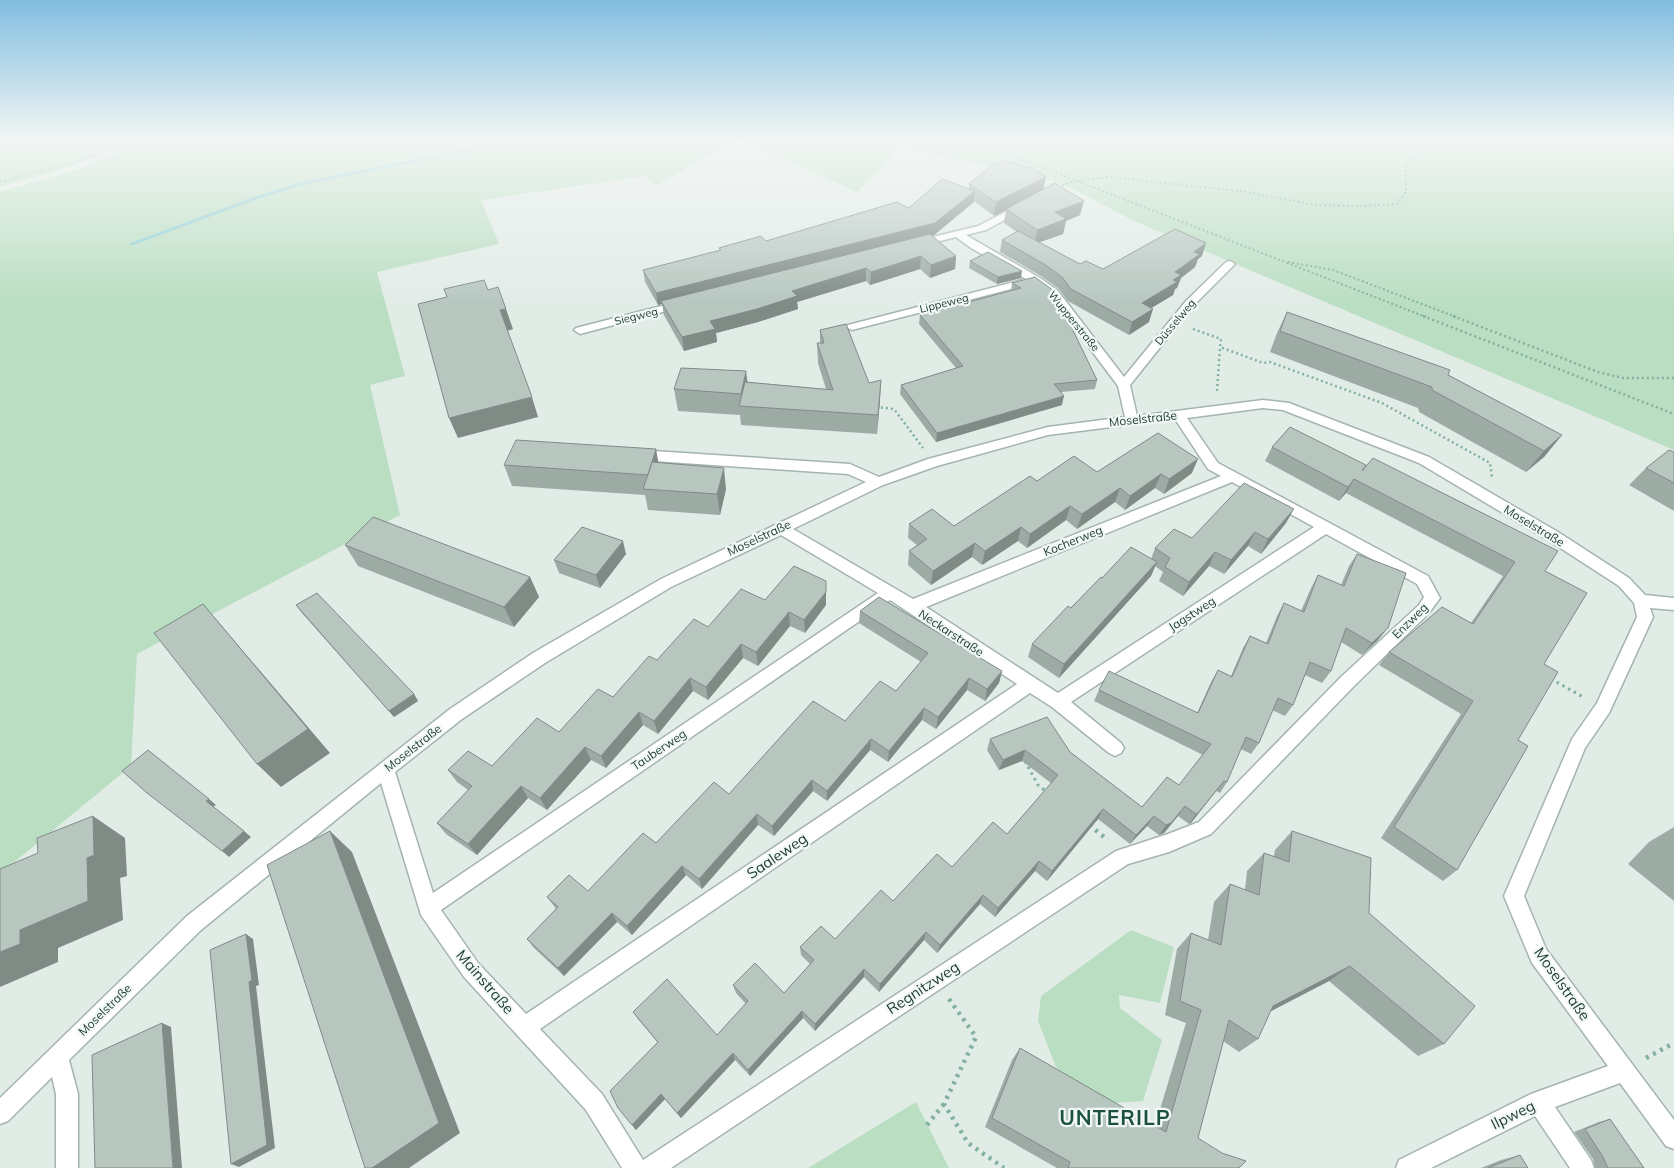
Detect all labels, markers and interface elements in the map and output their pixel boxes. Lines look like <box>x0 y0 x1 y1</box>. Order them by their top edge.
street label: Wupperstraße <box>1045 288 1103 354</box>
street label: Lippeweg <box>918 290 970 316</box>
street label: Düsselweg <box>1152 296 1198 348</box>
street label: Siegweg <box>613 304 659 328</box>
street label: Moselstraße <box>1108 407 1178 430</box>
street label: Moselstraße <box>1501 502 1567 550</box>
street label: Moselstraße <box>725 516 793 559</box>
street label: Kocherweg <box>1041 522 1105 559</box>
street label: Jagstweg <box>1166 593 1218 634</box>
street label: Enzweg <box>1389 600 1431 642</box>
street label: Neckarstraße <box>916 606 987 659</box>
street label: Moselstraße <box>381 721 444 775</box>
street label: Tauberweg <box>628 726 689 773</box>
street label: Saaleweg <box>743 828 811 883</box>
street label: Moselstraße <box>1530 943 1595 1024</box>
street label: Mainstraße <box>452 946 518 1018</box>
street label: Regnitzweg <box>883 957 963 1018</box>
street label: Moselstraße <box>75 981 134 1039</box>
street label: Ilpweg <box>1488 1096 1538 1133</box>
district label: UNTERILP <box>1059 1104 1171 1130</box>

